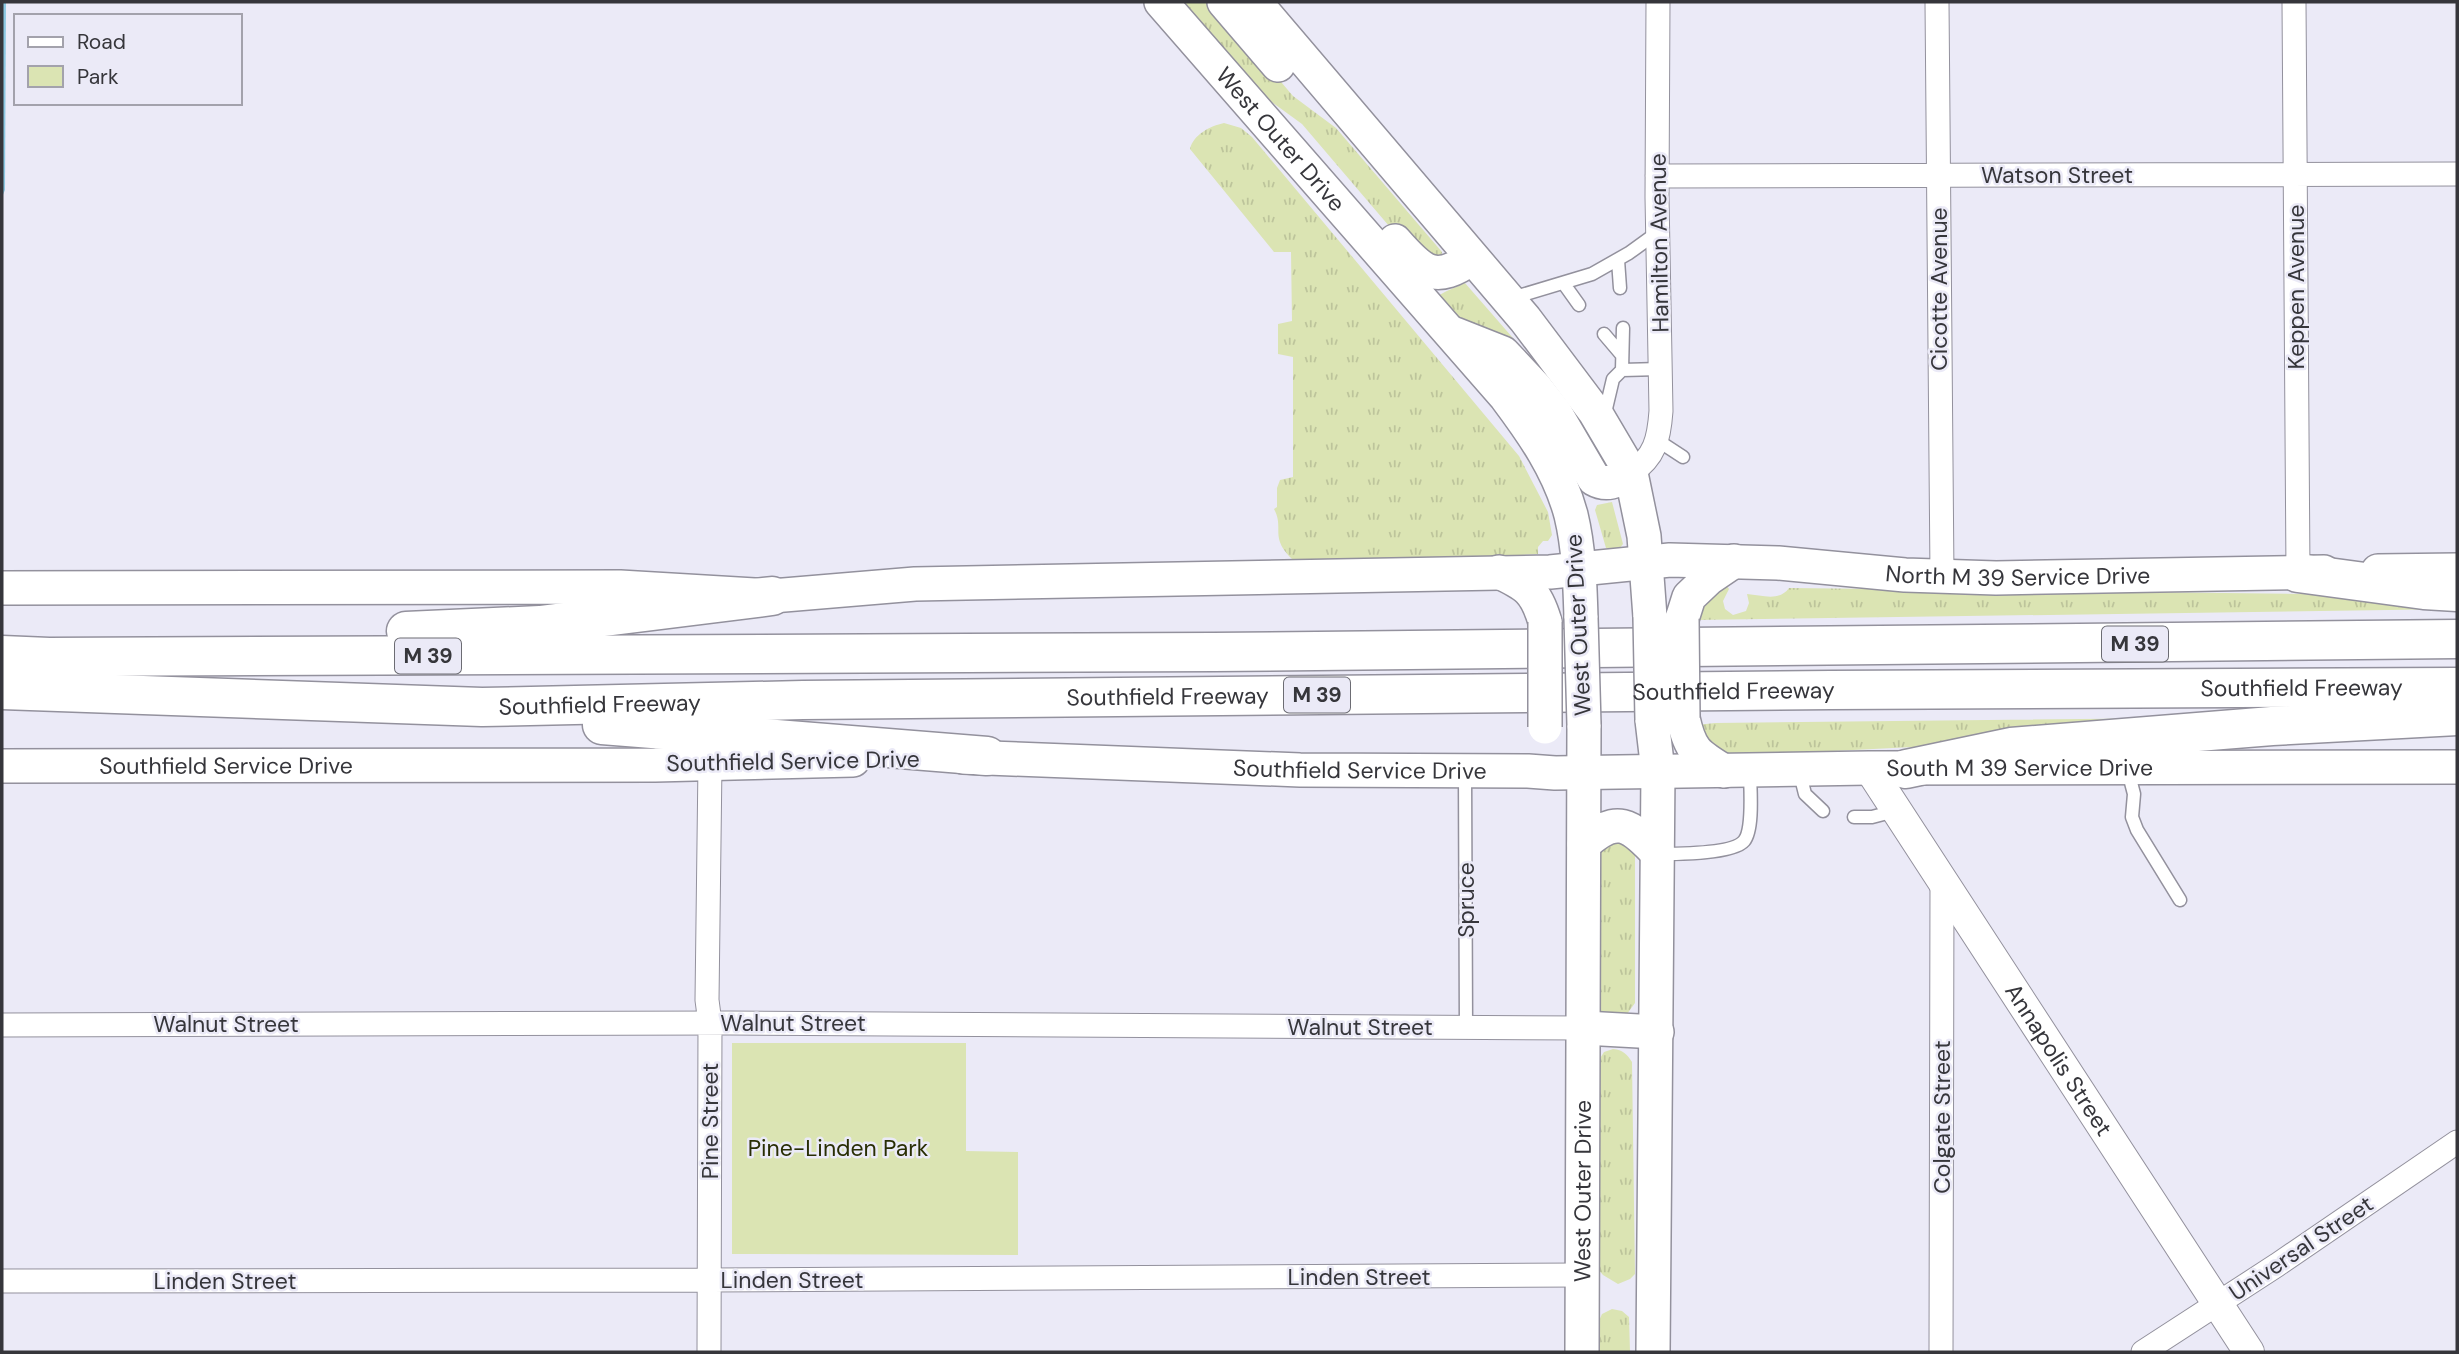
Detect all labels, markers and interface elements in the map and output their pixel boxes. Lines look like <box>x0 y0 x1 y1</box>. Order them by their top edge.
legend <box>14 14 242 105</box>
text: Road <box>77 28 126 56</box>
street label: West Outer Drive <box>1209 61 1352 218</box>
text: Park <box>77 63 119 91</box>
street label: Hamilton Avenue <box>1642 153 1676 333</box>
street label: Watson Street <box>1981 160 2133 190</box>
street label: Keppen Avenue <box>2281 204 2311 370</box>
street label: Cicotte Avenue <box>1924 207 1954 371</box>
street label: West Outer Drive <box>1558 533 1598 717</box>
street label: North M 39 Service Drive <box>1884 558 2151 593</box>
road number: M 39 <box>2102 626 2168 662</box>
road number: M 39 <box>395 638 461 674</box>
street label: Southfield Freeway <box>2200 672 2403 703</box>
street label: Southfield Freeway <box>1632 675 1835 707</box>
road number: M 39 <box>1284 678 1350 712</box>
street label: Southfield Freeway <box>1066 680 1269 712</box>
street label: Southfield Freeway <box>498 687 701 722</box>
street label: Southfield Service Drive <box>666 744 920 778</box>
street label: Southfield Service Drive <box>99 750 353 781</box>
street label: Southfield Service Drive <box>1232 752 1487 786</box>
street label: South M 39 Service Drive <box>1886 753 2153 783</box>
street label: Spruce <box>1451 862 1481 938</box>
street label: Annapolis Street <box>1998 978 2119 1142</box>
street label: Walnut Street <box>720 1008 866 1038</box>
street label: Walnut Street <box>153 1009 299 1039</box>
street label: Walnut Street <box>1287 1012 1433 1042</box>
street label: Colgate Street <box>1927 1040 1957 1194</box>
street label: Pine Street <box>695 1063 725 1179</box>
street label: West Outer Drive <box>1567 1100 1598 1282</box>
park label: Pine-Linden Park <box>748 1133 929 1163</box>
street label: Universal Street <box>2223 1189 2379 1307</box>
street label: Linden Street <box>1288 1262 1430 1292</box>
street label: Linden Street <box>721 1265 863 1295</box>
street label: Linden Street <box>154 1266 296 1296</box>

